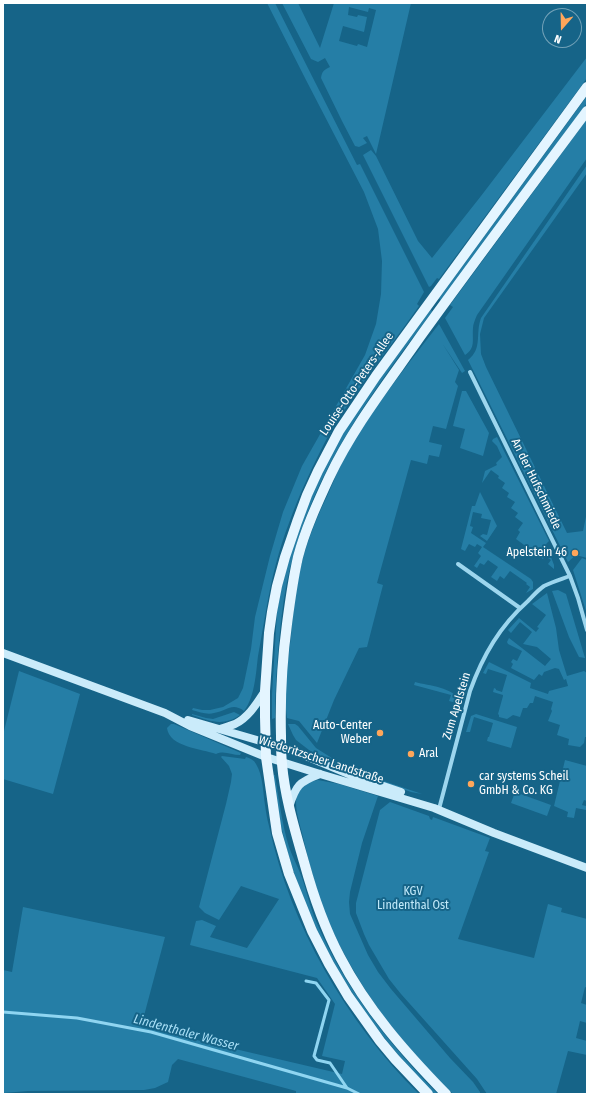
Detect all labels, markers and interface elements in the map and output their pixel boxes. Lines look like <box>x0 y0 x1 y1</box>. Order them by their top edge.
north arrow <box>542 8 582 48</box>
text: N <box>553 32 563 46</box>
street label: Louise-Otto-Peters-Allee <box>317 330 397 438</box>
street label: An der Hufschmiede <box>508 436 564 532</box>
place label: Apelstein 46 <box>506 546 567 560</box>
marker: Apelstein 46 <box>570 548 580 558</box>
street label: Zum Apelstein <box>440 671 474 741</box>
place label: Auto-Center Weber <box>313 719 372 747</box>
marker: Auto-Center Weber <box>375 728 385 738</box>
street label: Wiederitzscher Landstraße <box>257 733 385 787</box>
place label: Aral <box>419 747 438 761</box>
marker: Aral <box>406 749 416 759</box>
place label: car systems Scheil GmbH & Co. KG <box>479 770 569 798</box>
marker: car systems Scheil GmbH & Co. KG <box>466 779 476 789</box>
park label: KGV Lindenthal Ost <box>377 885 449 913</box>
water label: Lindenthaler Wasser <box>132 1011 240 1055</box>

